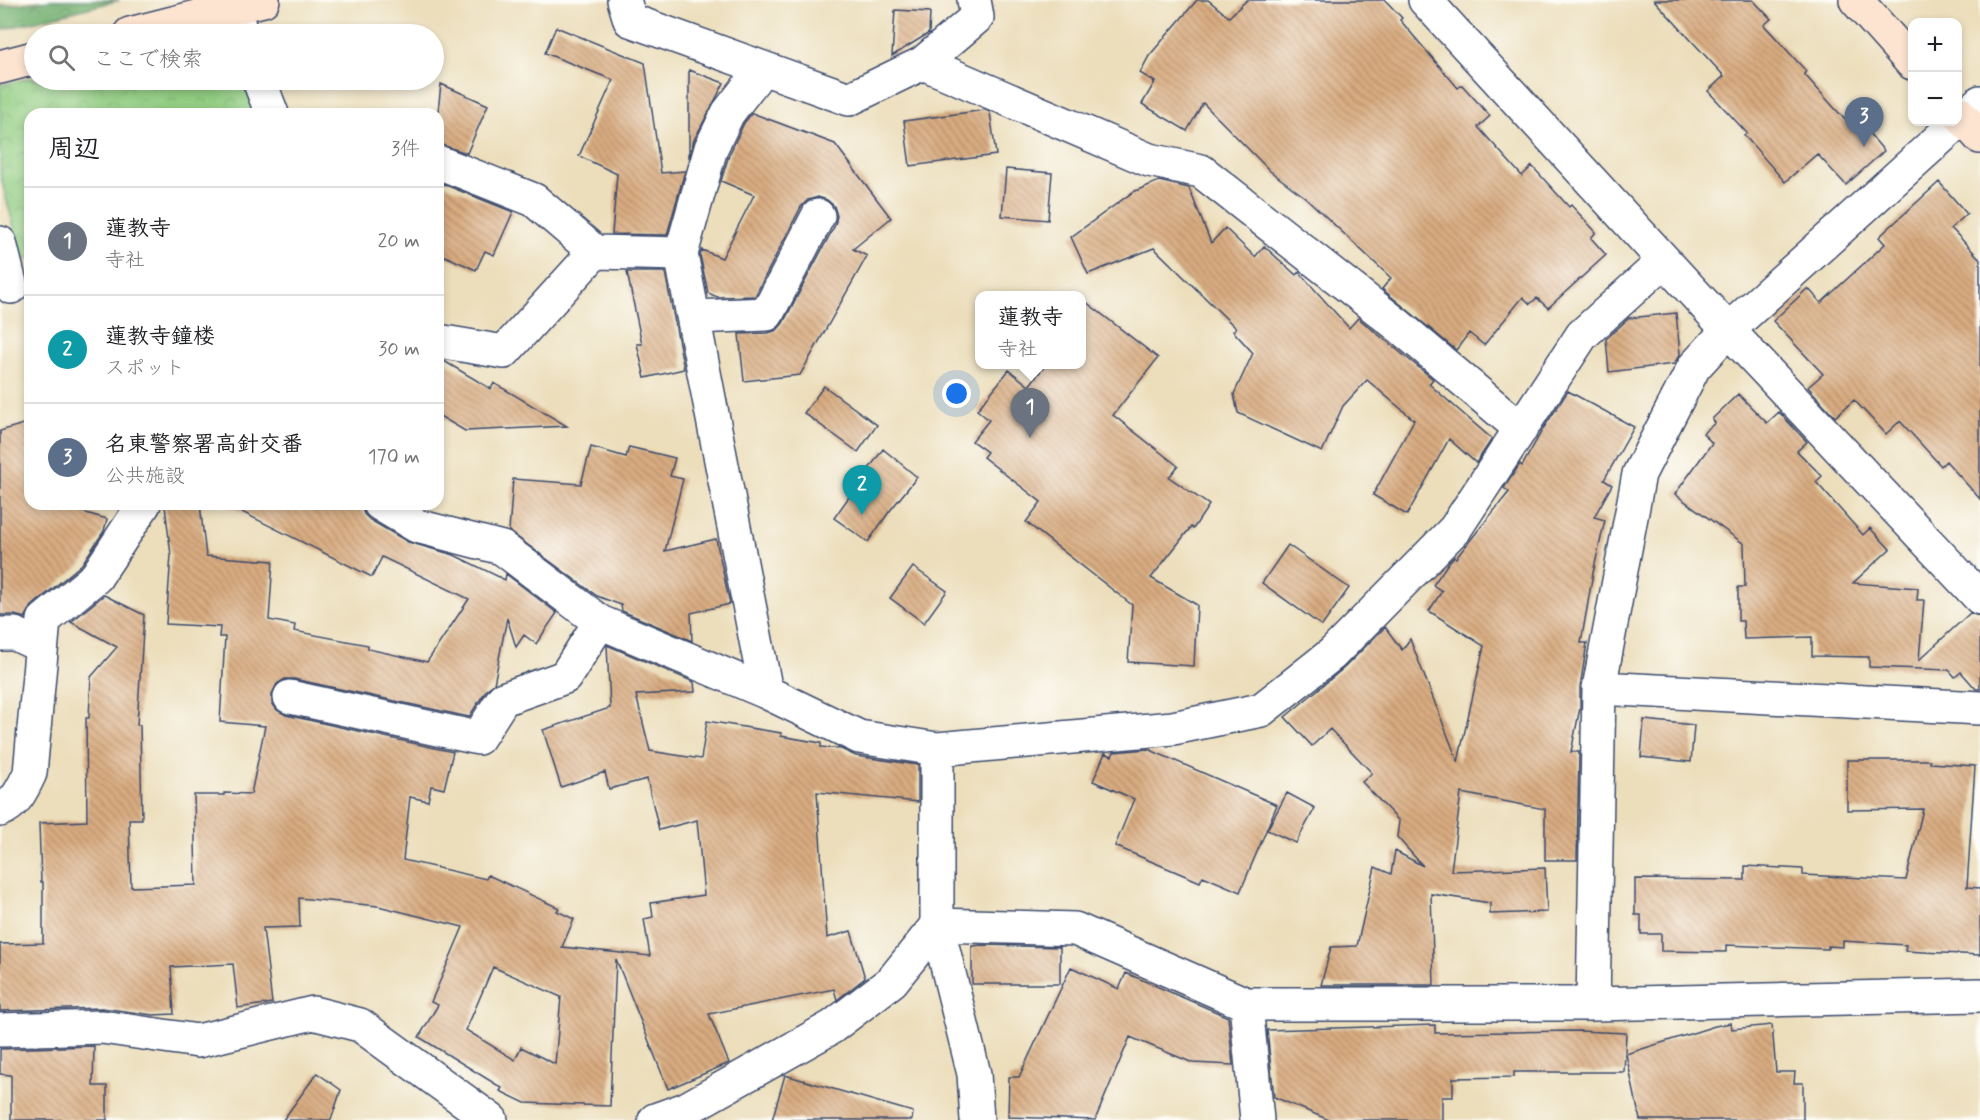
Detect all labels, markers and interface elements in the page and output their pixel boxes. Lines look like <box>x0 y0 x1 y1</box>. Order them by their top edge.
map controls <box>1908 18 1962 126</box>
button: + <box>1908 18 1962 72</box>
search box <box>24 24 444 90</box>
icon: search <box>45 41 78 74</box>
text: ここで検索 <box>93 46 203 74</box>
button: − <box>1908 72 1962 126</box>
pin: 3 <box>1844 98 1884 147</box>
text: 周辺 <box>48 133 100 167</box>
text: 3件 <box>391 136 420 163</box>
text: 蓮教寺 <box>105 215 171 243</box>
text: 1 <box>63 228 72 255</box>
text: 20 m <box>377 228 420 255</box>
text: 寺社 <box>105 247 145 274</box>
popup <box>975 291 1086 369</box>
text: 蓮教寺 <box>997 304 1064 332</box>
text: 蓮教寺鐘楼 <box>105 323 215 351</box>
text: 2 <box>63 336 72 363</box>
text: 30 m <box>378 336 420 363</box>
text: 寺社 <box>997 336 1037 363</box>
text: スポット <box>105 355 185 382</box>
your location <box>942 379 971 408</box>
pin: 1 <box>1010 388 1050 438</box>
text: 名東警察署高針交番 <box>105 431 303 459</box>
text: 3 <box>63 444 72 471</box>
text: 170 m <box>368 444 420 471</box>
text: 公共施設 <box>105 463 185 490</box>
pin: 2 <box>842 466 882 515</box>

